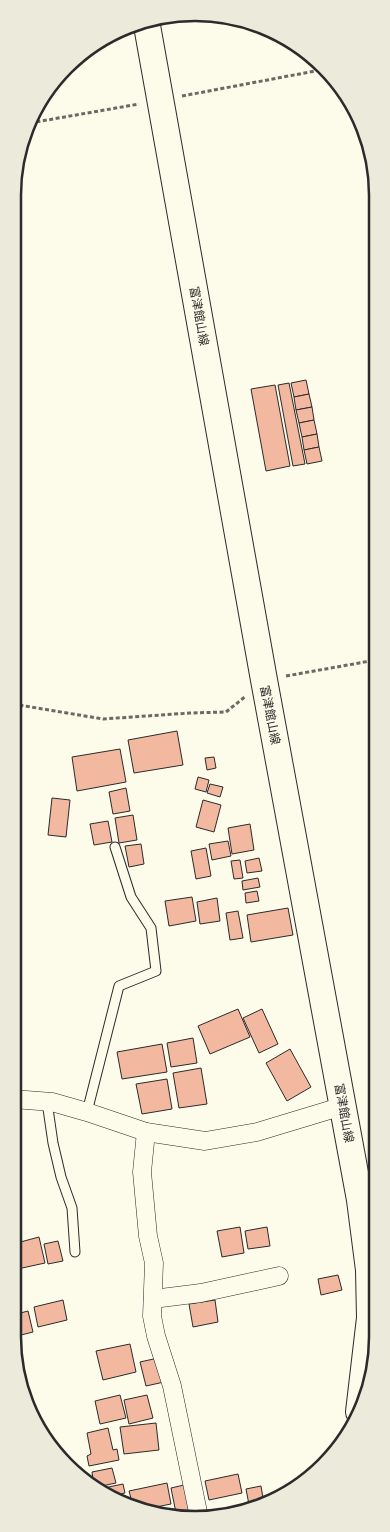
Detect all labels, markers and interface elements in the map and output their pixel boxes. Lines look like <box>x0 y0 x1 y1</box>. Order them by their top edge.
street label: 富津館山線 <box>185 285 212 347</box>
street label: 富津館山線 <box>255 684 284 746</box>
street label: 富津館山線 <box>330 1082 357 1144</box>

